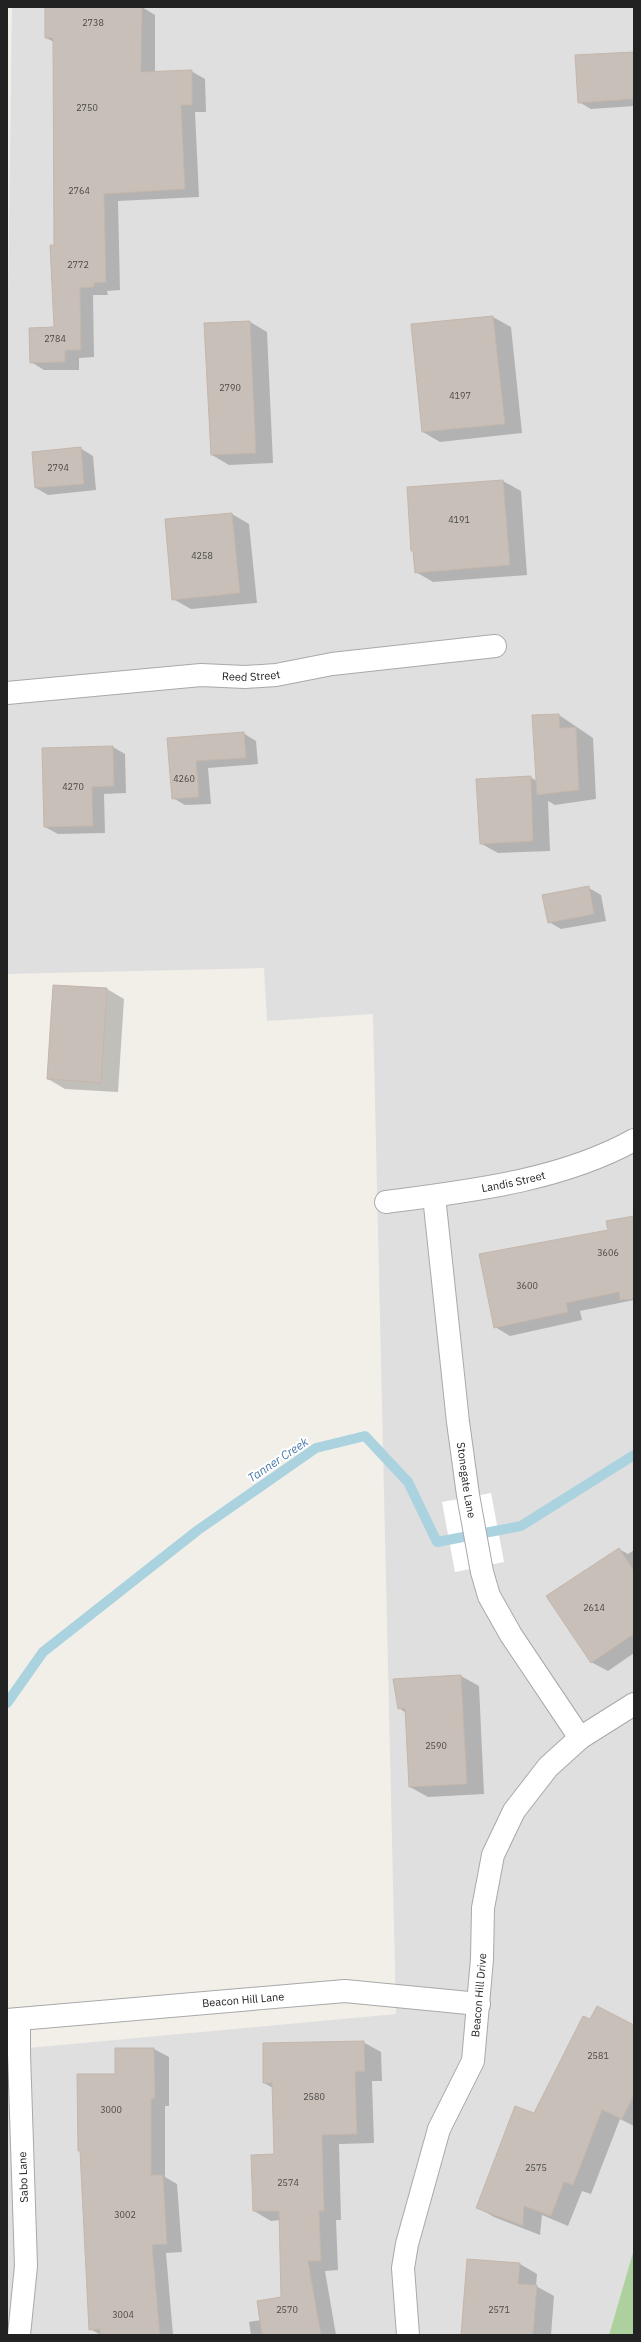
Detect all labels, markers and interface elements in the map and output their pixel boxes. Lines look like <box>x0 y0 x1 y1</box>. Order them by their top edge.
house number: 2738 <box>82 17 104 28</box>
house number: 2750 <box>76 102 98 113</box>
house number: 2764 <box>68 185 90 196</box>
house number: 2772 <box>67 259 89 270</box>
house number: 2784 <box>44 333 66 344</box>
house number: 2790 <box>219 382 241 393</box>
house number: 4197 <box>449 390 471 401</box>
house number: 2794 <box>47 462 69 473</box>
house number: 4191 <box>448 514 470 525</box>
house number: 4258 <box>191 550 213 561</box>
street label: Reed Street <box>222 667 282 684</box>
house number: 4260 <box>173 773 195 784</box>
house number: 4270 <box>62 781 84 792</box>
street label: Landis Street <box>480 1168 547 1195</box>
house number: 3606 <box>597 1247 619 1258</box>
house number: 3600 <box>516 1280 538 1291</box>
water label: Tanner Creek <box>245 1433 311 1485</box>
street label: Stonegate Lane <box>454 1441 479 1519</box>
house number: 2614 <box>583 1602 605 1613</box>
house number: 2590 <box>425 1740 447 1751</box>
street label: Beacon Hill Drive <box>468 1953 489 2038</box>
street label: Beacon Hill Lane <box>202 1989 285 2010</box>
house number: 2581 <box>587 2050 609 2061</box>
house number: 2580 <box>303 2091 325 2102</box>
house number: 3000 <box>100 2104 122 2115</box>
street label: Sabo Lane <box>15 2151 31 2203</box>
house number: 2575 <box>525 2162 547 2173</box>
house number: 2574 <box>277 2177 299 2188</box>
house number: 3002 <box>114 2209 136 2220</box>
house number: 2570 <box>276 2304 298 2315</box>
house number: 2571 <box>488 2304 510 2315</box>
house number: 3004 <box>112 2309 134 2320</box>

